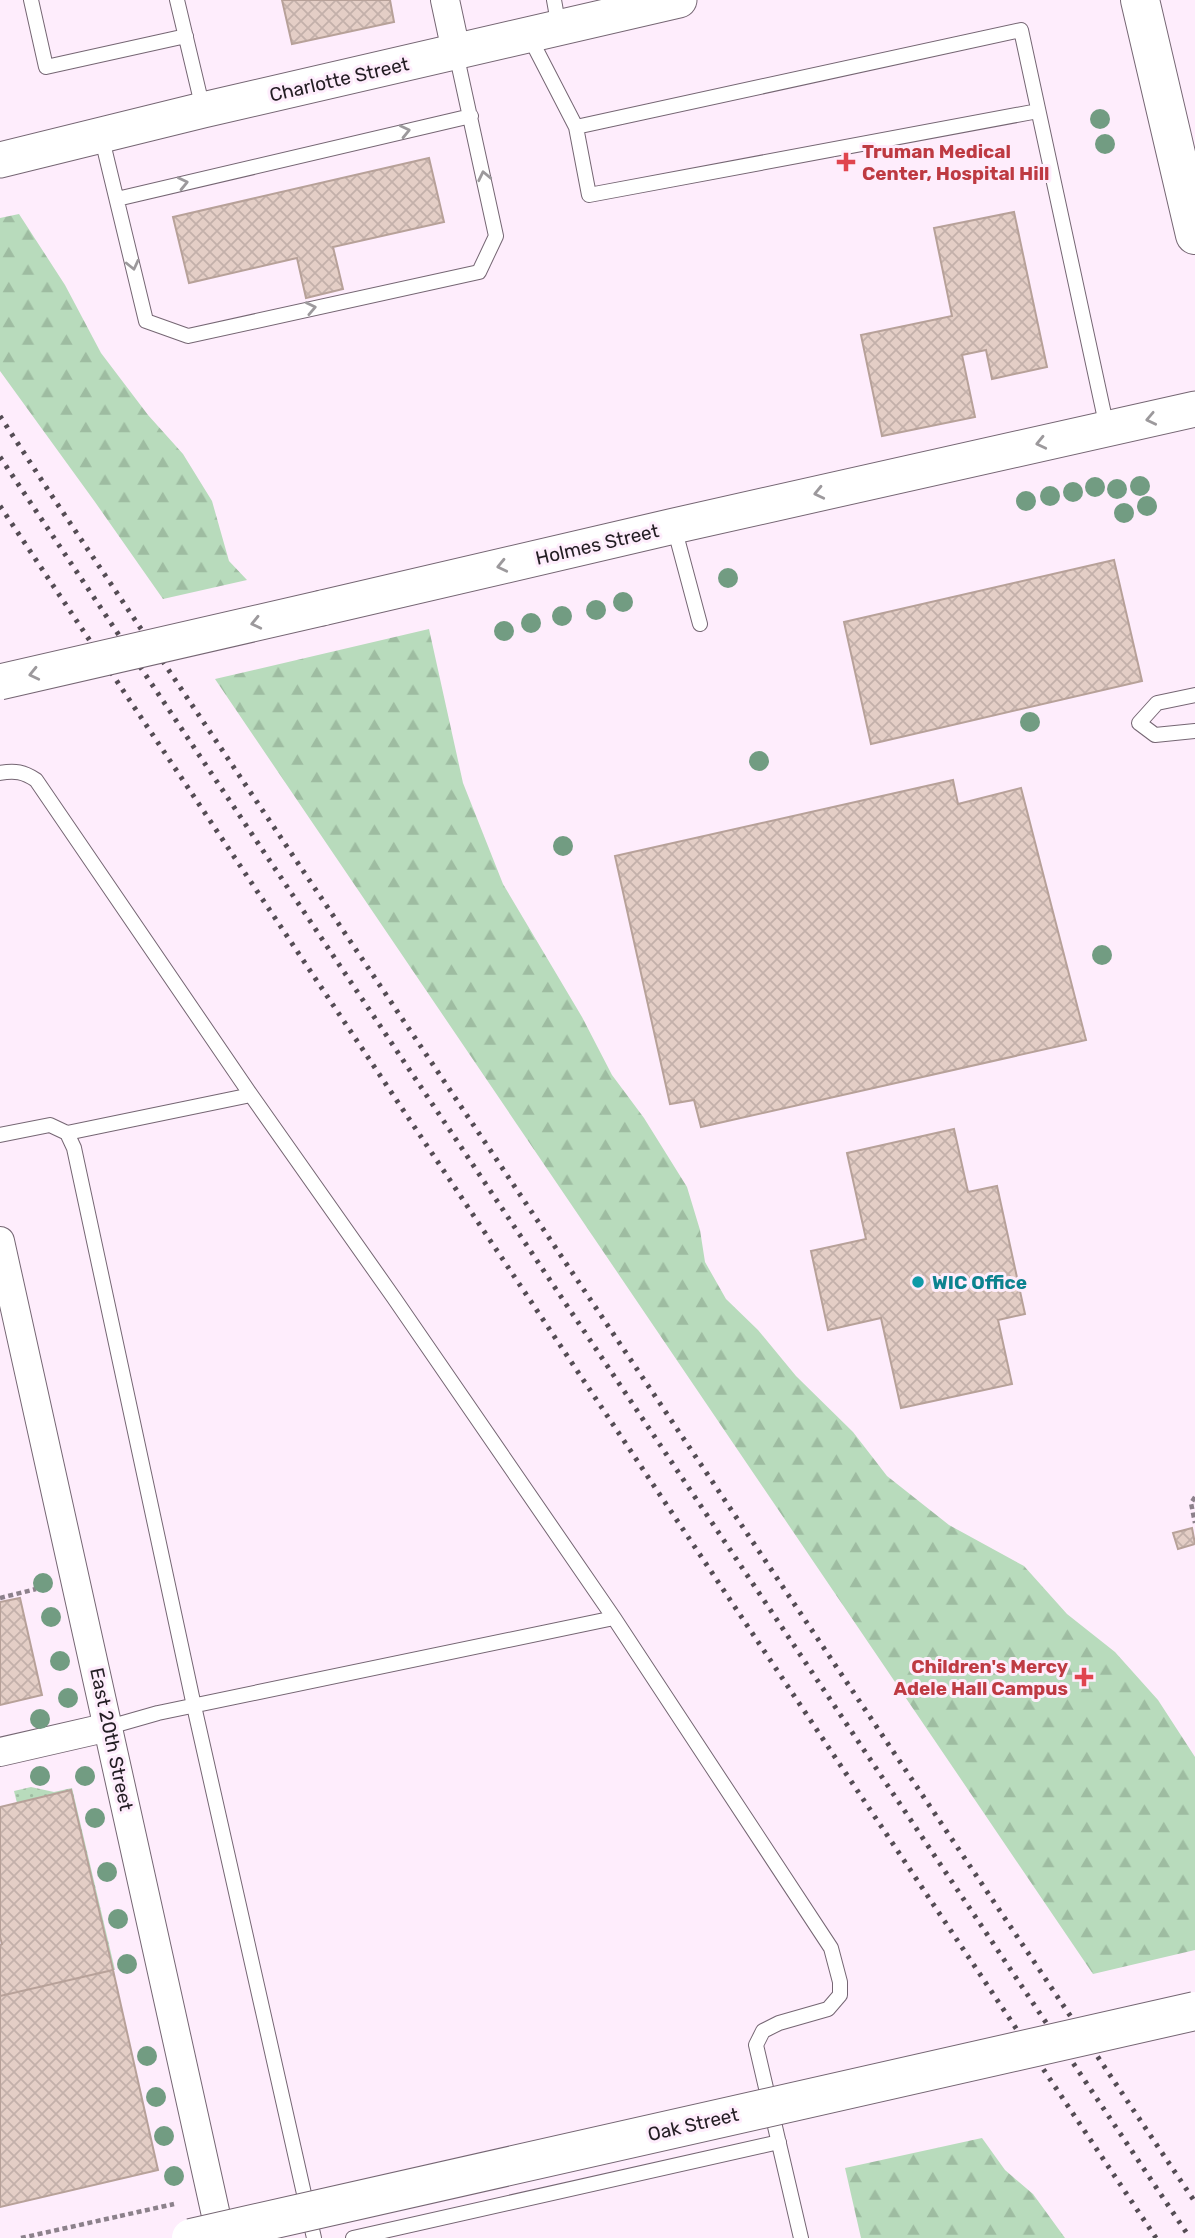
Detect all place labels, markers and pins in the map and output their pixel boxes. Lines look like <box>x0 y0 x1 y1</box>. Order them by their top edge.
place label: Truman Medical Center, Hospital Hill <box>862 140 1050 185</box>
marker: Truman Medical Center, Hospital Hill <box>836 152 856 172</box>
place label: WIC Office <box>932 1271 1027 1294</box>
marker: WIC Office <box>910 1274 926 1290</box>
place label: Children's Mercy Adele Hall Campus <box>894 1655 1069 1700</box>
marker: Children's Mercy Adele Hall Campus <box>1074 1667 1094 1687</box>

